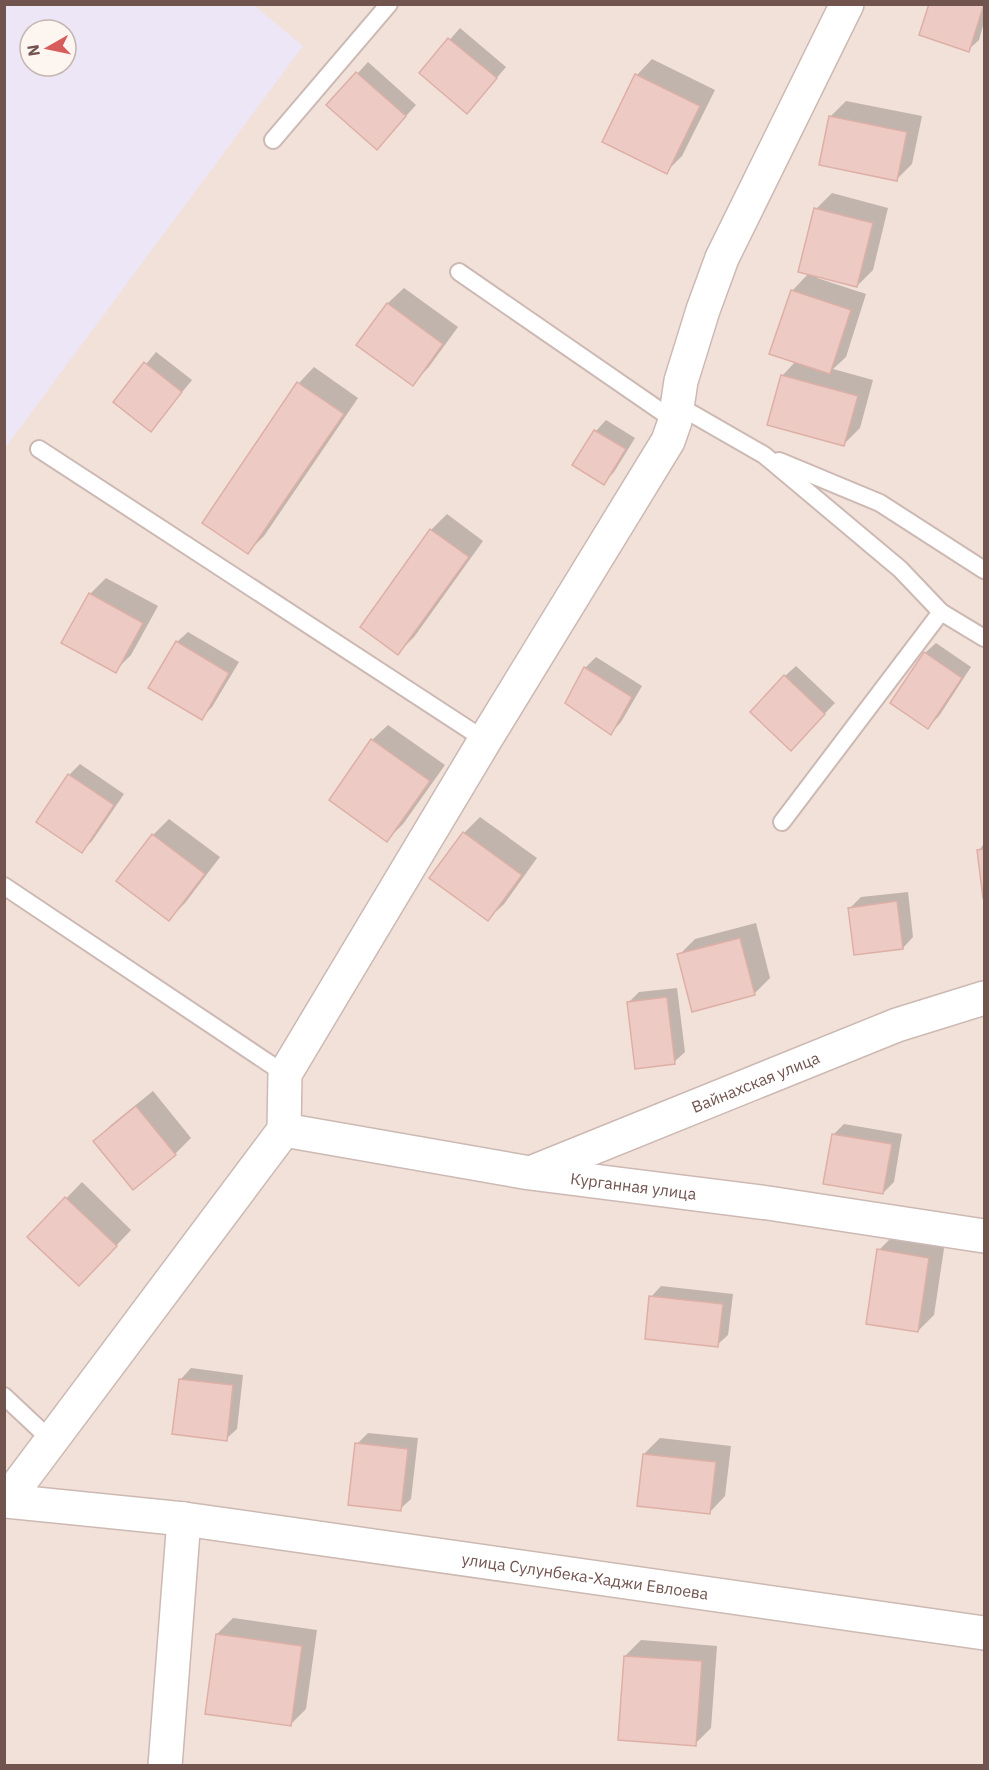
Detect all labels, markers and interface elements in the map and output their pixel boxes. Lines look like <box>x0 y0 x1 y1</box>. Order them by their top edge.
north arrow <box>18 18 78 78</box>
text: N <box>22 43 44 58</box>
street label: Вайнахская улица <box>689 1047 823 1117</box>
street label: Курганная улица <box>569 1168 698 1204</box>
street label: улица Сулунбека-Хаджи Евлоева <box>460 1549 710 1604</box>

